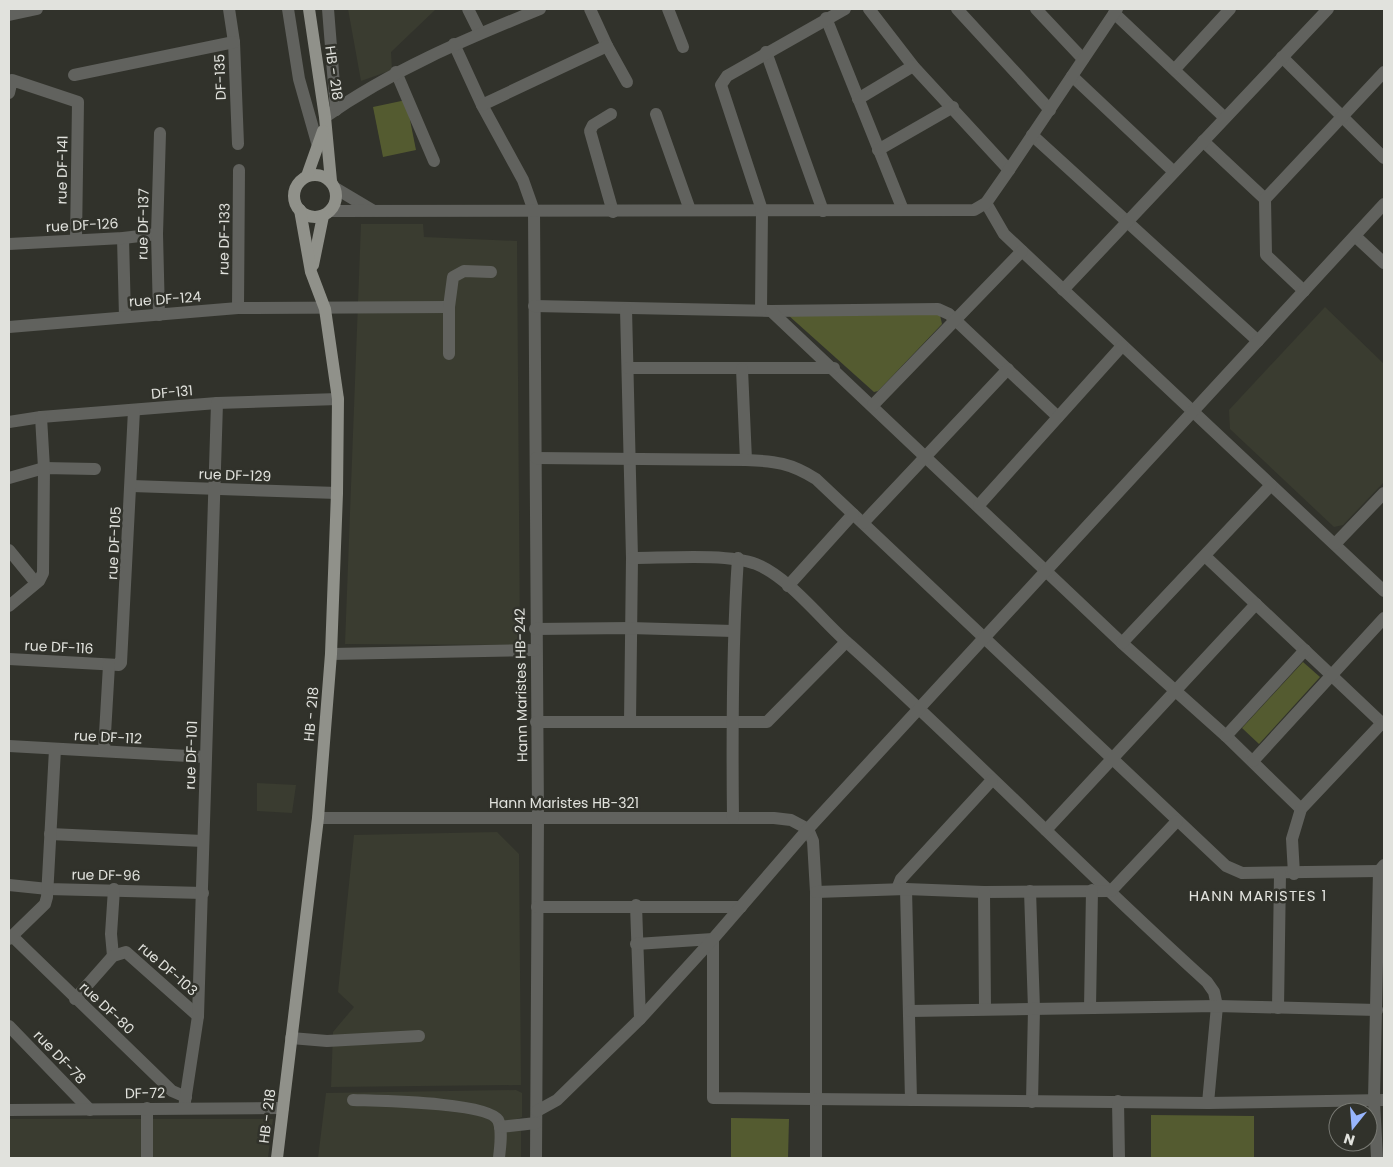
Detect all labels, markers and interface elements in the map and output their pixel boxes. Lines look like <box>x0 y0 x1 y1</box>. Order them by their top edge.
street label: HB - 218 <box>320 44 348 102</box>
street label: DF-135 <box>209 54 231 100</box>
street label: rue DF-141 <box>51 135 73 205</box>
street label: rue DF-137 <box>132 188 154 260</box>
street label: rue DF-133 <box>213 203 235 275</box>
street label: rue DF-126 <box>45 213 119 237</box>
street label: rue DF-124 <box>128 286 202 312</box>
street label: DF-131 <box>150 380 194 404</box>
street label: rue DF-129 <box>198 464 272 486</box>
street label: rue DF-105 <box>102 506 126 580</box>
street label: Hann Maristes HB-242 <box>510 608 532 762</box>
street label: rue DF-116 <box>24 635 94 659</box>
street label: HB - 218 <box>299 686 323 742</box>
street label: rue DF-101 <box>180 720 202 790</box>
street label: rue DF-112 <box>73 725 143 749</box>
street label: Hann Maristes HB-321 <box>489 793 639 813</box>
street label: rue DF-96 <box>71 864 141 886</box>
district label: HANN MARISTES 1 <box>1189 885 1327 906</box>
street label: rue DF-103 <box>134 938 202 1000</box>
street label: rue DF-80 <box>75 977 139 1039</box>
street label: rue DF-78 <box>29 1026 91 1088</box>
street label: DF-72 <box>125 1083 165 1103</box>
street label: HB - 218 <box>254 1087 280 1144</box>
north arrow <box>1328 1102 1378 1152</box>
text: N <box>1341 1128 1357 1151</box>

